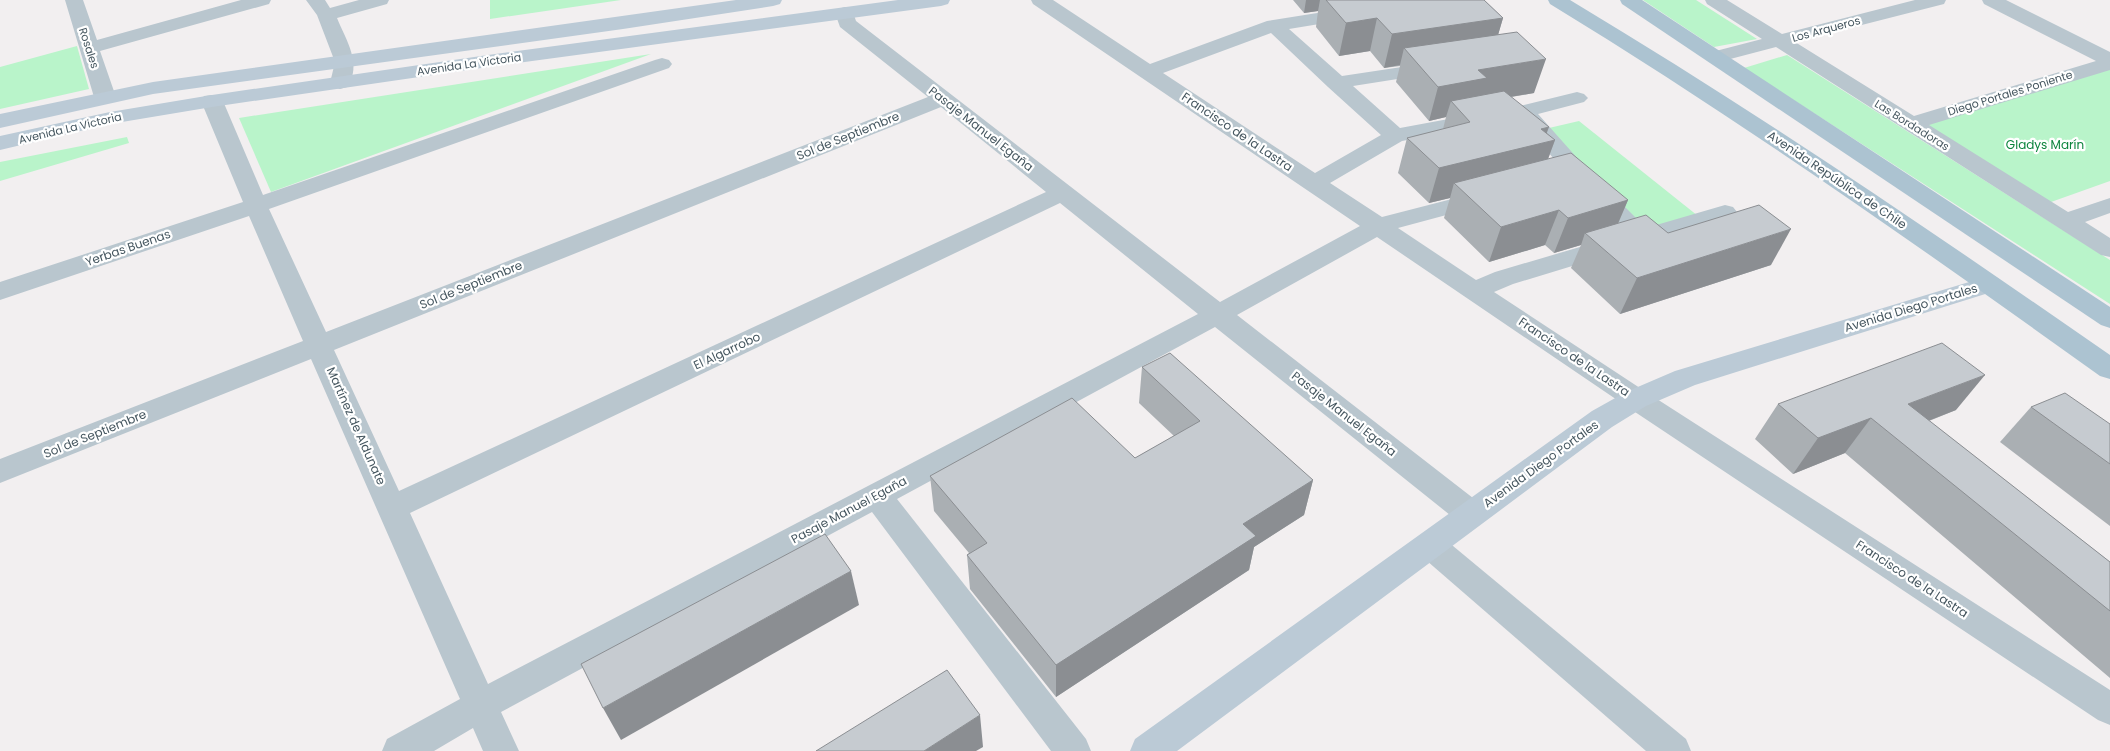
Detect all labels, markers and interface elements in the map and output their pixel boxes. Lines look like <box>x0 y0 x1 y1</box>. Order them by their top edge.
street label: Los Arqueros <box>1790 12 1862 46</box>
street label: Rosales <box>75 25 103 71</box>
street label: Avenida La Victoria <box>416 49 522 79</box>
street label: Diego Portales Poniente <box>1946 66 2075 120</box>
street label: Pasaje Manuel Egaña <box>925 82 1037 175</box>
street label: Francisco de la Lastra <box>1178 88 1296 175</box>
street label: Las Bordadoras <box>1872 96 1953 155</box>
street label: Sol de Septiembre <box>794 107 902 164</box>
street label: Avenida La Victoria <box>17 108 123 148</box>
street label: Avenida República de Chile <box>1764 127 1910 233</box>
park label: Gladys Marín <box>2006 136 2084 153</box>
street label: Yerbas Buenas <box>83 225 173 270</box>
street label: Sol de Septiembre <box>417 256 525 313</box>
street label: Avenida Diego Portales <box>1842 279 1980 336</box>
street label: Francisco de la Lastra <box>1515 313 1633 400</box>
street label: El Algarrobo <box>691 327 763 373</box>
street label: Martínez de Aldunate <box>323 364 390 487</box>
street label: Pasaje Manuel Egaña <box>1288 367 1400 460</box>
street label: Sol de Septiembre <box>41 405 149 462</box>
street label: Avenida Diego Portales <box>1480 416 1602 511</box>
street label: Pasaje Manuel Egaña <box>788 472 910 547</box>
street label: Francisco de la Lastra <box>1853 536 1972 621</box>

